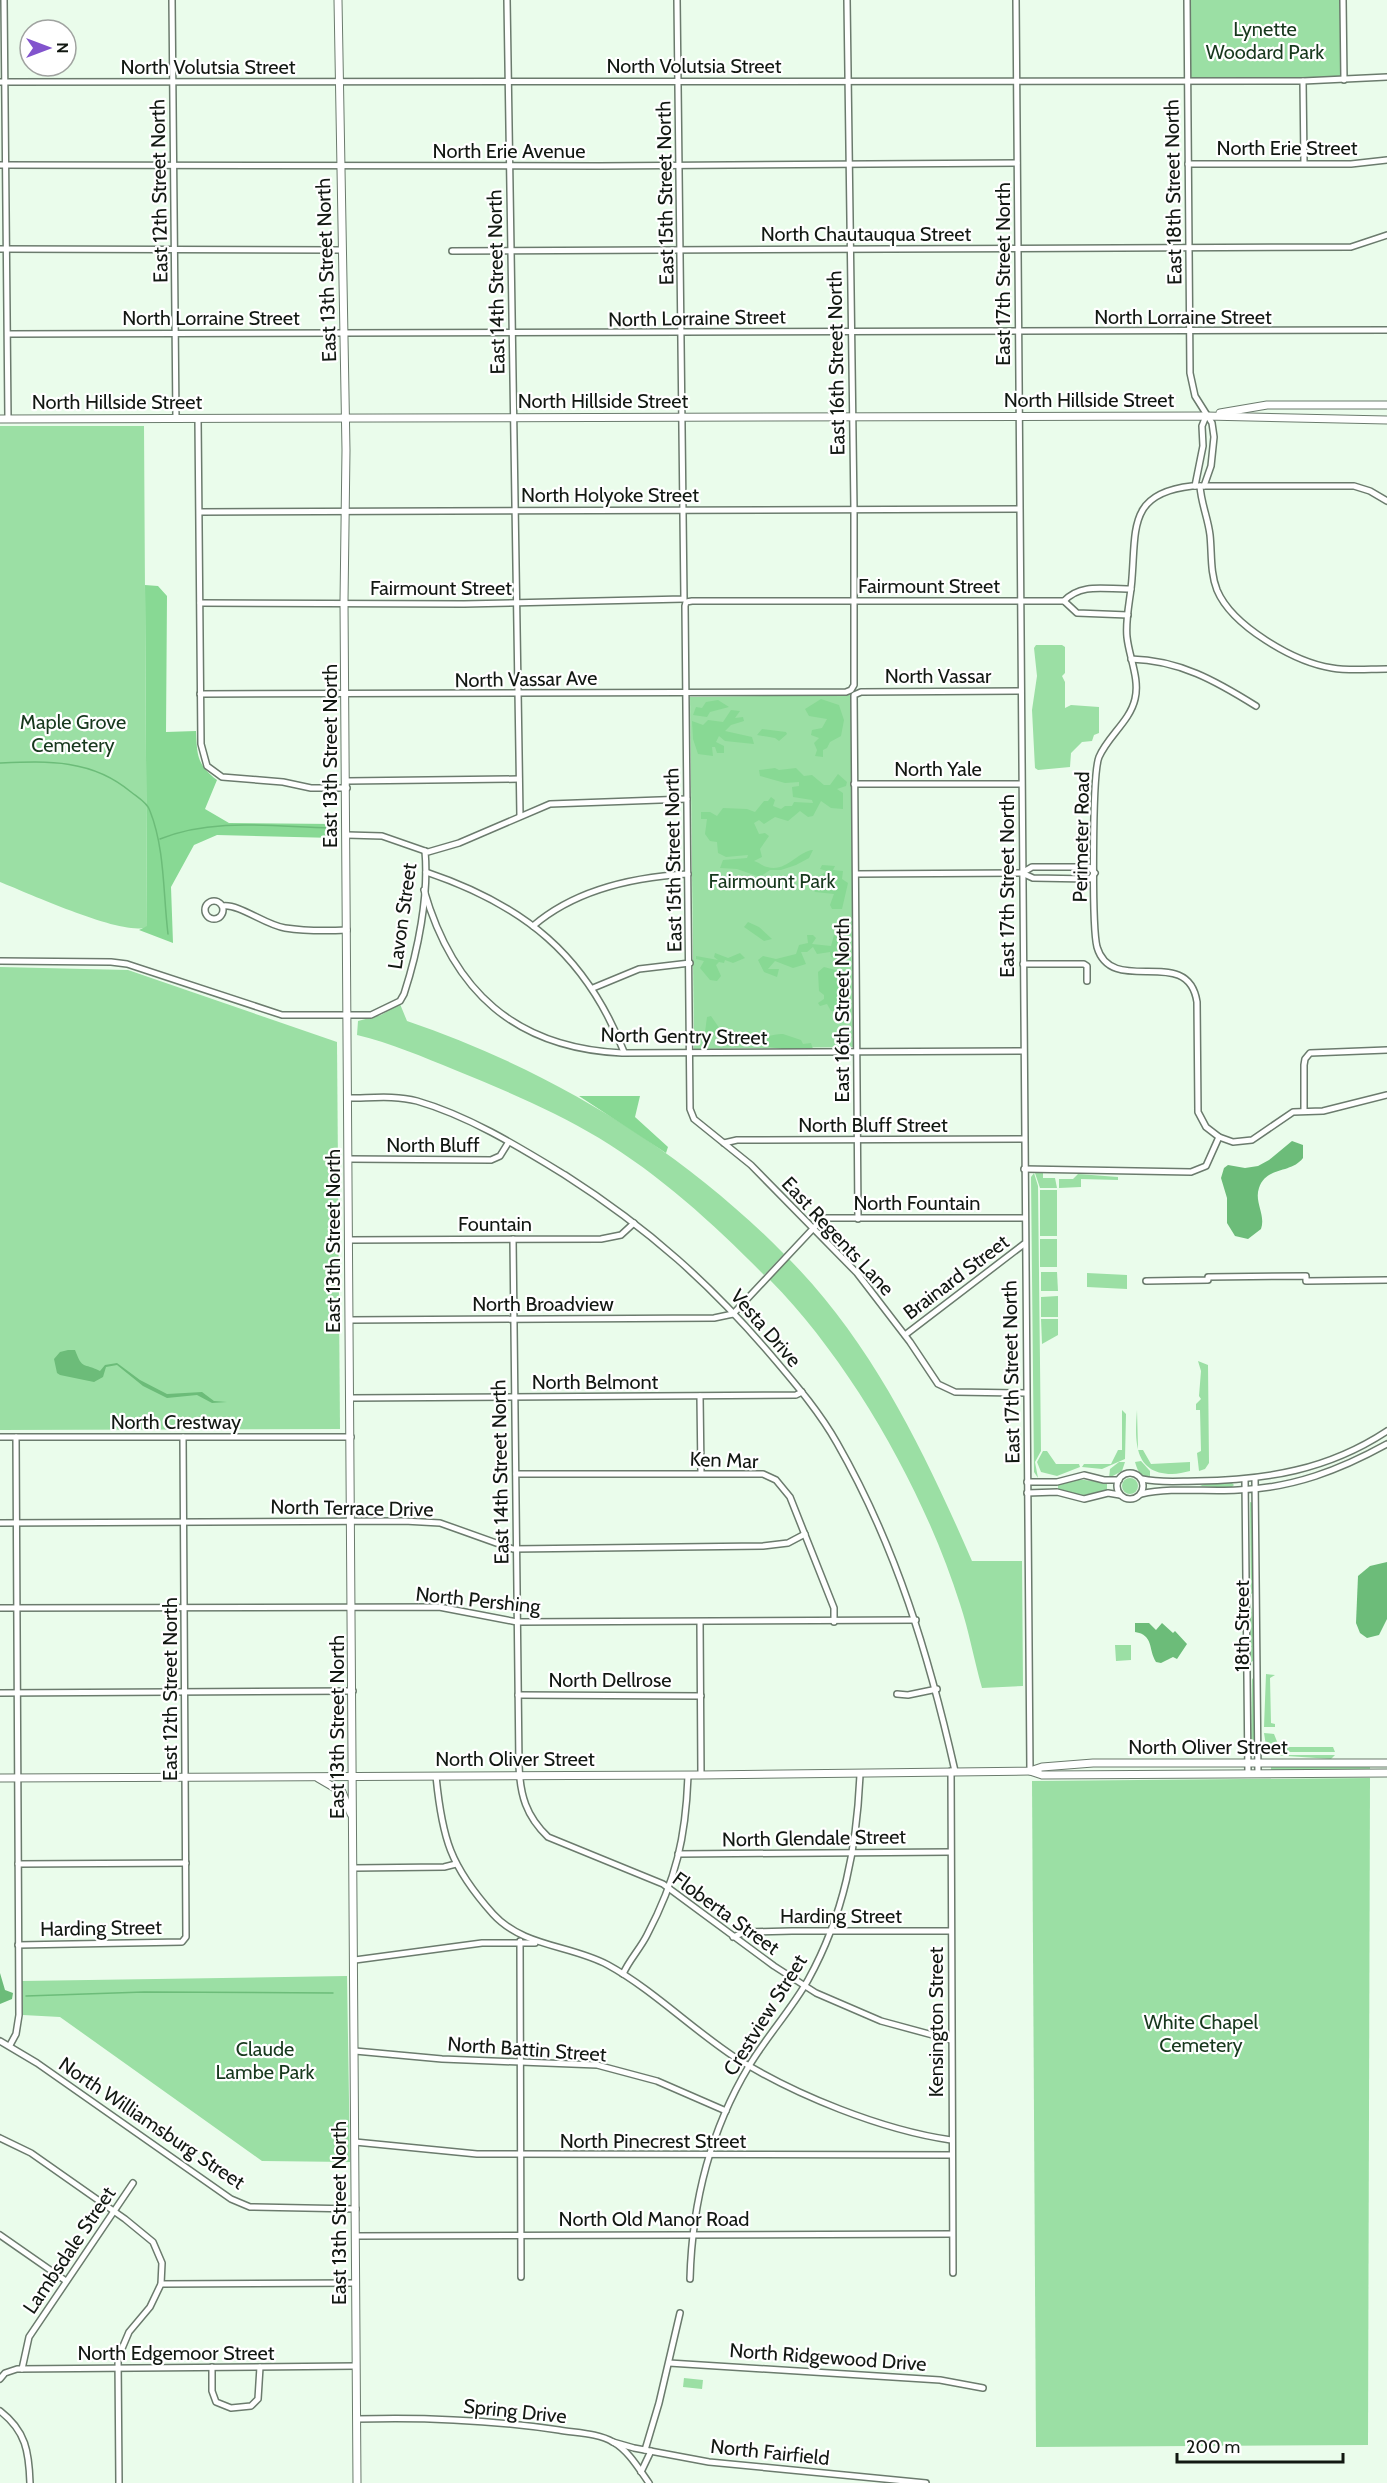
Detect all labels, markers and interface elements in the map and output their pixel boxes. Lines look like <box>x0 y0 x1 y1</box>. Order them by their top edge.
park label: Lynette Woodard Park <box>1206 17 1324 64</box>
north arrow <box>18 18 78 78</box>
text: N <box>53 42 72 54</box>
street label: North Volutsia Street <box>606 54 782 78</box>
street label: North Volutsia Street <box>120 55 296 79</box>
street label: East 12th Street North <box>145 99 173 283</box>
street label: East 18th Street North <box>1159 99 1187 285</box>
street label: East 15th Street North <box>651 101 679 285</box>
street label: North Erie Street <box>1217 136 1358 160</box>
street label: North Erie Avenue <box>433 139 585 163</box>
street label: East 13th Street North <box>311 178 341 362</box>
street label: East 17th Street North <box>991 182 1015 366</box>
street label: East 14th Street North <box>482 189 510 375</box>
street label: North Chautauqua Street <box>761 222 971 246</box>
street label: East 16th Street North <box>822 270 850 456</box>
street label: North Lorraine Street <box>608 304 786 332</box>
street label: North Lorraine Street <box>1094 305 1272 329</box>
street label: North Lorraine Street <box>122 306 300 330</box>
street label: North Hillside Street <box>1004 388 1175 412</box>
street label: North Hillside Street <box>518 389 689 413</box>
street label: North Hillside Street <box>32 390 203 414</box>
street label: North Holyoke Street <box>521 483 699 507</box>
street label: Fairmount Street <box>858 574 1000 598</box>
street label: Fairmount Street <box>370 576 512 600</box>
street label: East 13th Street North <box>318 664 342 848</box>
street label: North Vassar <box>885 664 992 688</box>
street label: North Vassar Ave <box>454 666 598 692</box>
park label: Maple Grove Cemetery <box>20 710 126 757</box>
street label: North Yale <box>894 757 982 781</box>
street label: East 15th Street North <box>659 768 687 952</box>
street label: Perimeter Road <box>1068 771 1094 903</box>
street label: East 17th Street North <box>995 794 1019 978</box>
street label: Lavon Street <box>383 861 421 971</box>
park label: Fairmount Park <box>709 869 835 893</box>
street label: East 16th Street North <box>830 918 854 1102</box>
street label: North Gentry Street <box>600 1023 768 1049</box>
street label: North Bluff Street <box>798 1113 948 1137</box>
street label: North Bluff <box>386 1133 480 1157</box>
street label: East 13th Street North <box>321 1149 345 1333</box>
street label: East Regents Lane <box>777 1172 899 1300</box>
street label: North Fountain <box>853 1191 981 1215</box>
street label: Fountain <box>458 1212 532 1236</box>
street label: Brainard Street <box>899 1229 1014 1324</box>
street label: East 17th Street North <box>997 1280 1025 1464</box>
street label: Vesta Drive <box>726 1284 806 1372</box>
street label: North Broadview <box>472 1292 614 1316</box>
street label: North Belmont <box>532 1370 658 1394</box>
street label: East 14th Street North <box>486 1379 514 1565</box>
street label: North Crestway <box>111 1410 241 1434</box>
street label: Ken Mar <box>689 1447 759 1473</box>
street label: North Terrace Drive <box>270 1495 434 1521</box>
street label: 18th Street <box>1230 1580 1254 1672</box>
street label: North Pershing <box>414 1582 543 1619</box>
street label: East 12th Street North <box>158 1597 182 1781</box>
street label: East 13th Street North <box>325 1635 349 1819</box>
street label: North Dellrose <box>549 1668 671 1692</box>
street label: North Oliver Street <box>1128 1735 1288 1759</box>
street label: North Oliver Street <box>435 1747 595 1771</box>
street label: North Glendale Street <box>722 1824 906 1852</box>
street label: Floberta Street <box>668 1866 784 1960</box>
street label: Harding Street <box>780 1904 902 1928</box>
street label: Harding Street <box>40 1915 162 1941</box>
street label: Kensington Street <box>924 1947 948 2097</box>
street label: Crestview Street <box>718 1950 812 2080</box>
park label: White Chapel Cemetery <box>1144 2010 1258 2057</box>
street label: North Battin Street <box>447 2031 608 2067</box>
park label: Claude Lambe Park <box>215 2037 315 2084</box>
street label: North Williamsburg Street <box>55 2052 250 2194</box>
street label: East 13th Street North <box>327 2121 351 2305</box>
street label: North Pinecrest Street <box>560 2129 746 2153</box>
street label: Lambsdale Street <box>18 2182 120 2318</box>
street label: North Old Manor Road <box>559 2207 749 2231</box>
street label: North Ridgewood Drive <box>729 2338 927 2376</box>
street label: North Edgemoor Street <box>77 2341 275 2365</box>
street label: Spring Drive <box>462 2394 568 2428</box>
scale bar <box>1177 2426 1344 2464</box>
street label: North Fairfield <box>709 2434 831 2470</box>
text: 200 m <box>1186 2436 1240 2458</box>

